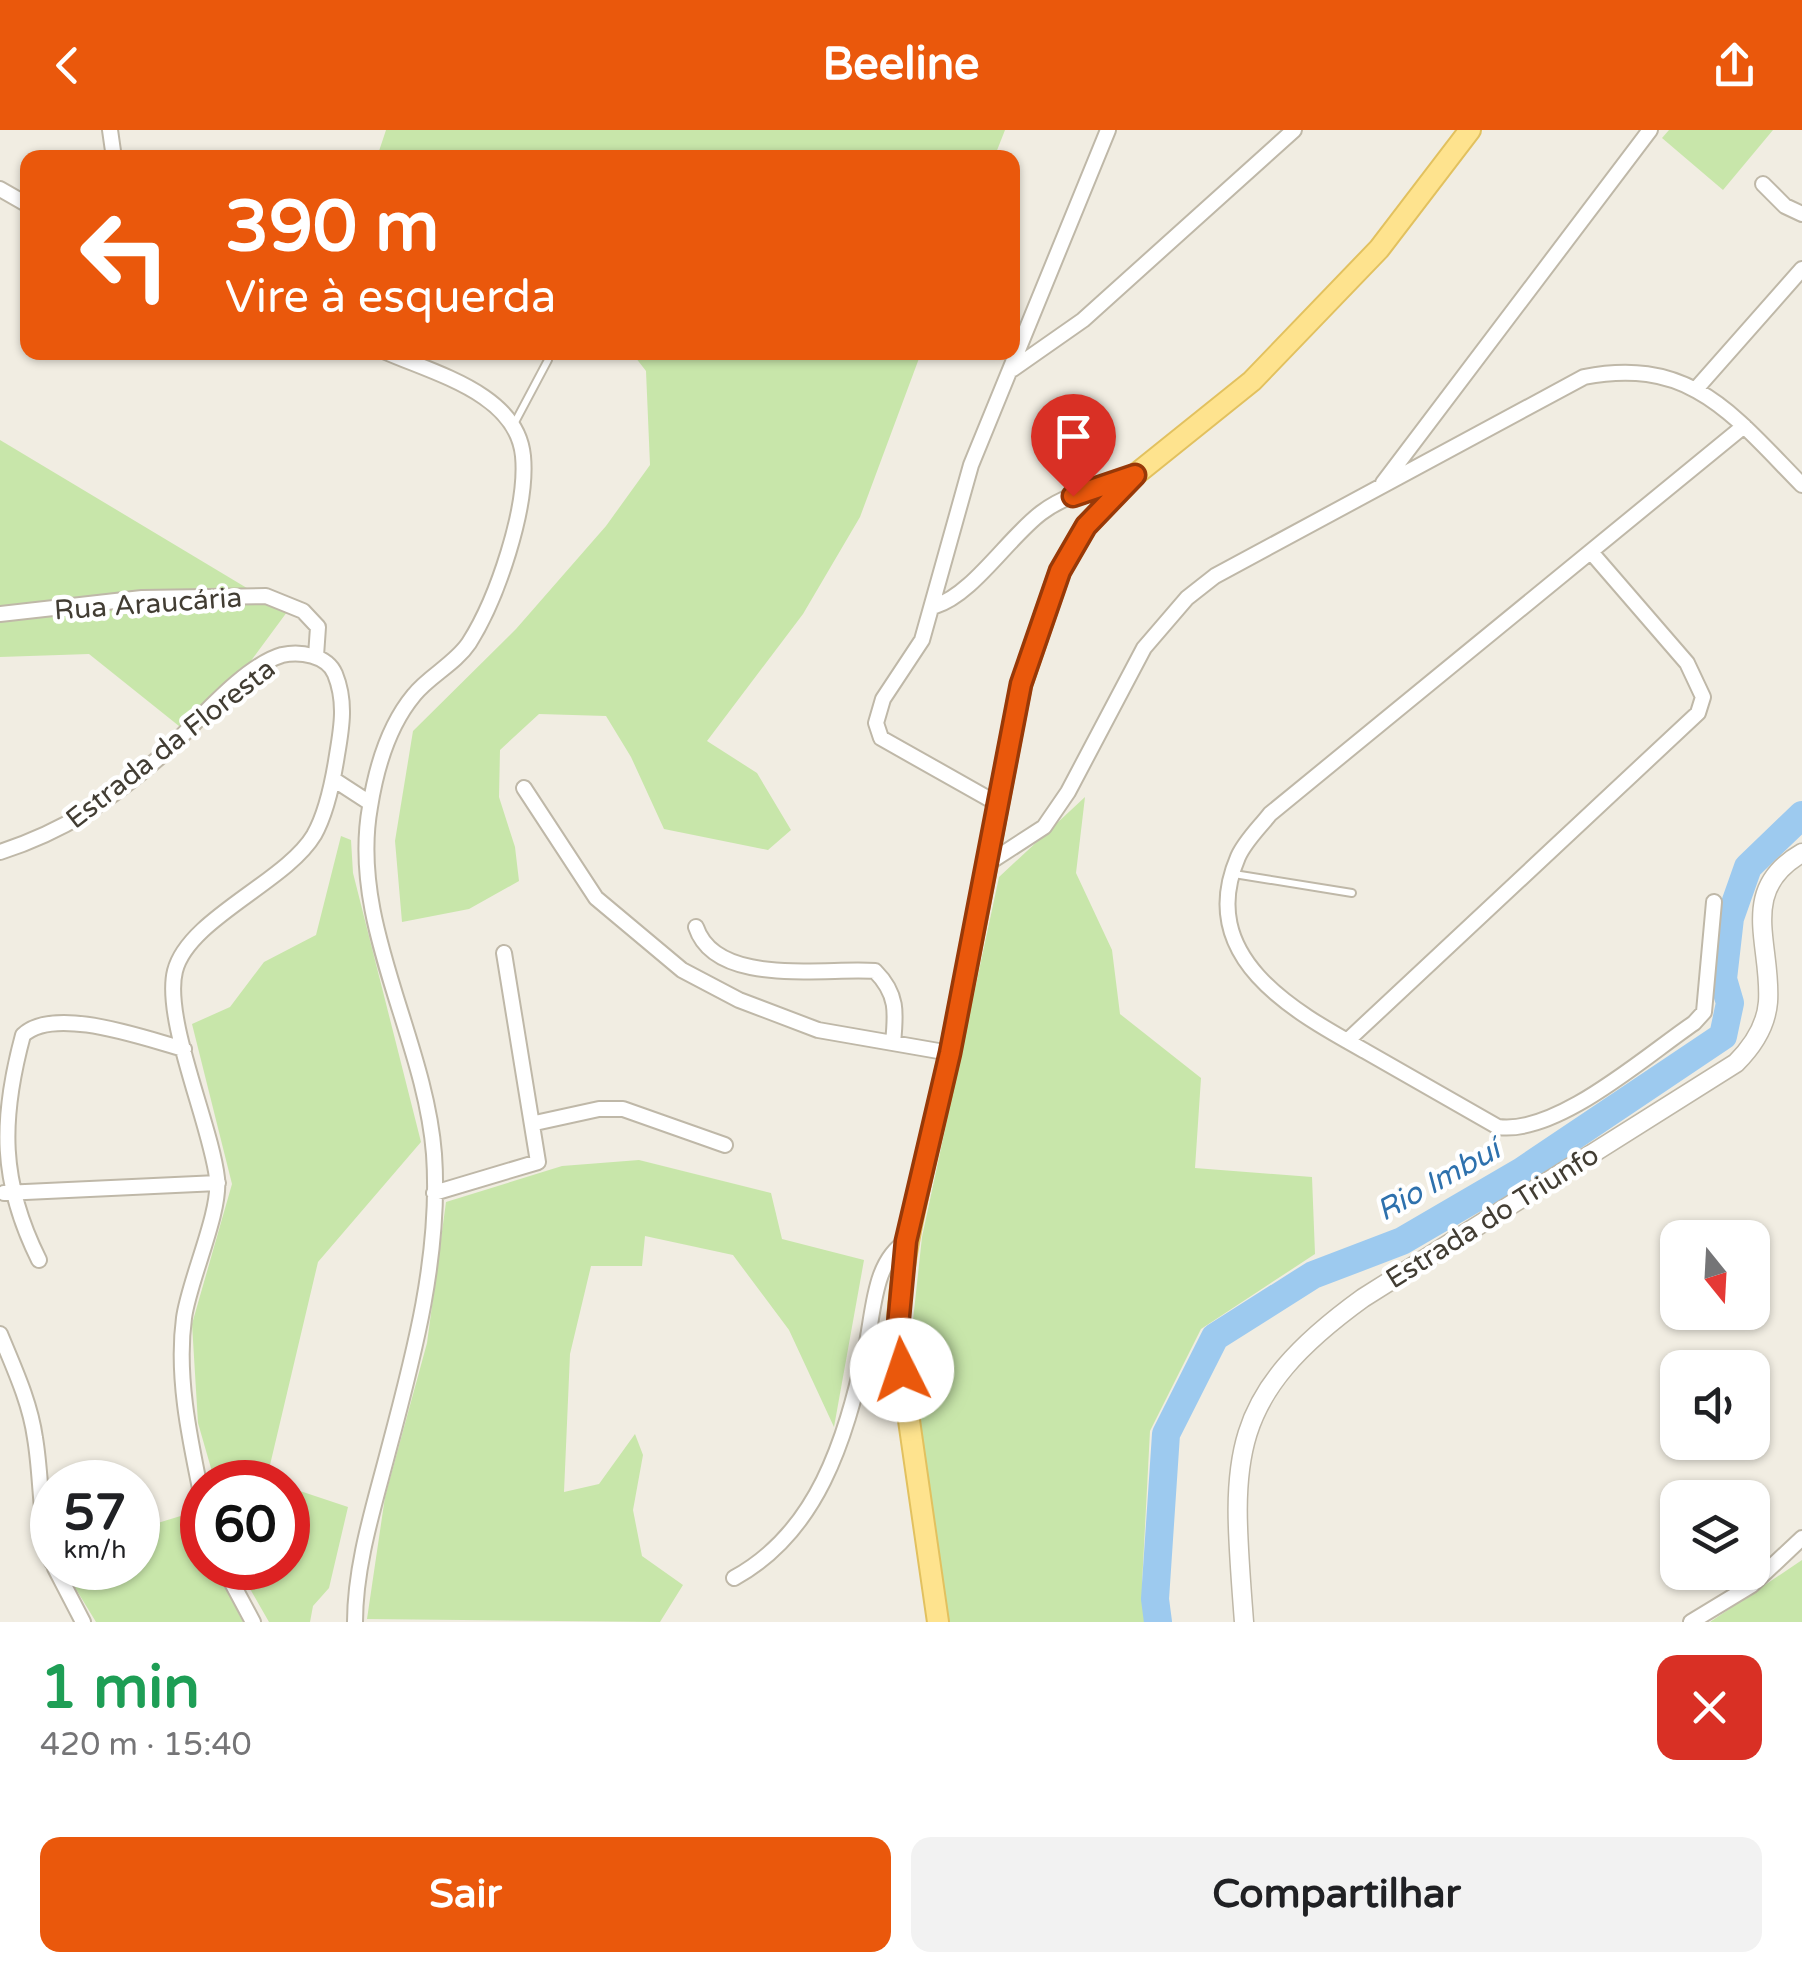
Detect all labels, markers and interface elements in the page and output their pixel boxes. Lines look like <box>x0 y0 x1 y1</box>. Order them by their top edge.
icon: back <box>40 38 95 93</box>
text: Beeline <box>822 38 980 92</box>
icon: share <box>1707 38 1762 93</box>
text: 390 m <box>225 186 439 270</box>
icon: left <box>60 190 190 320</box>
text: Vire à esquerda <box>225 271 556 325</box>
pin <box>1031 394 1116 497</box>
icon: arrive <box>1046 409 1101 464</box>
street label: Rua Araucária <box>53 580 243 628</box>
street label: Estrada da Floresta <box>59 651 282 836</box>
water label: Rio Imbuí <box>1370 1129 1511 1229</box>
street label: Estrada do Triunfo <box>1380 1138 1605 1296</box>
north arrow <box>1660 1220 1770 1330</box>
map controls <box>1660 1220 1770 1590</box>
position arrow <box>850 1318 954 1422</box>
button: sound <box>1660 1350 1770 1460</box>
speed limit sign: 60 <box>180 1460 310 1590</box>
button: layers <box>1660 1480 1770 1590</box>
text: 57 <box>64 1483 126 1543</box>
text: km/h <box>64 1535 126 1565</box>
text: 1 min <box>40 1652 200 1724</box>
button: close <box>1657 1655 1762 1760</box>
text: 420 m · 15:40 <box>40 1726 252 1764</box>
button: Sair <box>40 1837 891 1952</box>
button: Compartilhar <box>911 1837 1762 1952</box>

